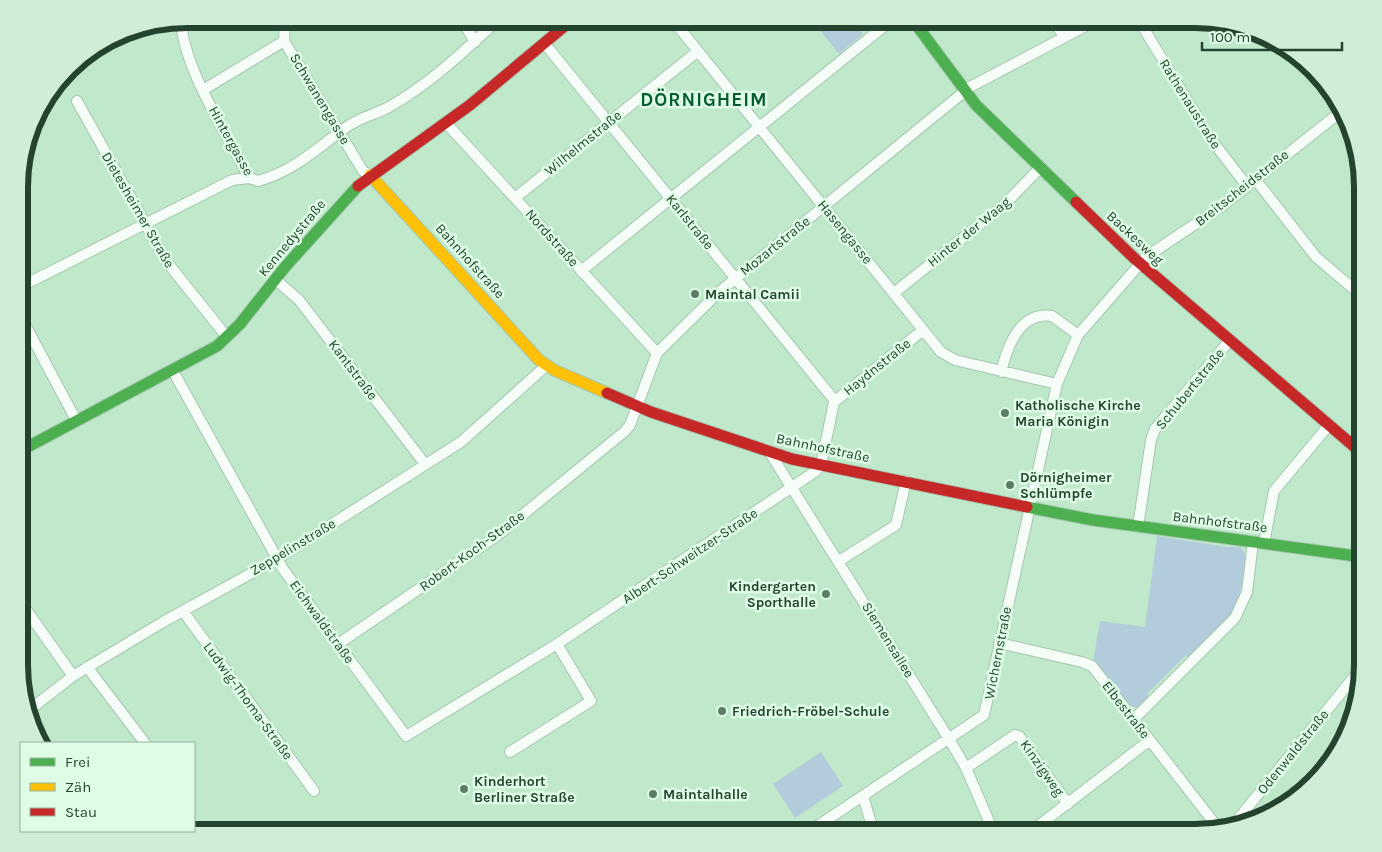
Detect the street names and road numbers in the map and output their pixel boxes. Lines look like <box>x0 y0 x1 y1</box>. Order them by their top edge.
street label: Schwanengasse <box>286 50 354 148</box>
street label: Rathenaustraße <box>1156 56 1224 152</box>
street label: Hintergasse <box>205 103 257 179</box>
street label: Wilhelmstraße <box>541 107 625 179</box>
street label: Breitscheidstraße <box>1192 146 1292 230</box>
street label: Dietesheimer Straße <box>98 149 178 271</box>
street label: Karlstraße <box>663 191 717 253</box>
street label: Hinter der Waag <box>924 193 1014 271</box>
street label: Kennedystraße <box>255 196 329 280</box>
street label: Hasengasse <box>814 197 876 267</box>
street label: Nordstraße <box>522 206 582 270</box>
street label: Backesweg <box>1103 207 1167 269</box>
street label: Mozartstraße <box>736 213 814 279</box>
street label: Bahnhofstraße <box>432 220 508 302</box>
street label: Haydnstraße <box>840 335 914 399</box>
street label: Kantstraße <box>325 336 381 404</box>
street label: Schubertstraße <box>1152 345 1228 433</box>
street label: Bahnhofstraße <box>775 430 871 466</box>
street label: Albert-Schweitzer-Straße <box>619 504 761 608</box>
street label: Robert-Koch-Straße <box>416 507 528 595</box>
street label: Bahnhofstraße <box>1172 508 1268 536</box>
street label: Zeppelinstraße <box>247 515 339 579</box>
street label: Eichwaldstraße <box>286 577 358 667</box>
street label: Siemensallee <box>858 599 918 681</box>
street label: Wichernstraße <box>981 605 1015 701</box>
street label: Ludwig-Thoma-Straße <box>200 639 296 763</box>
street label: Elbestraße <box>1098 678 1154 742</box>
street label: Odenwaldstraße <box>1254 706 1332 798</box>
street label: Kinzigweg <box>1016 736 1068 800</box>

